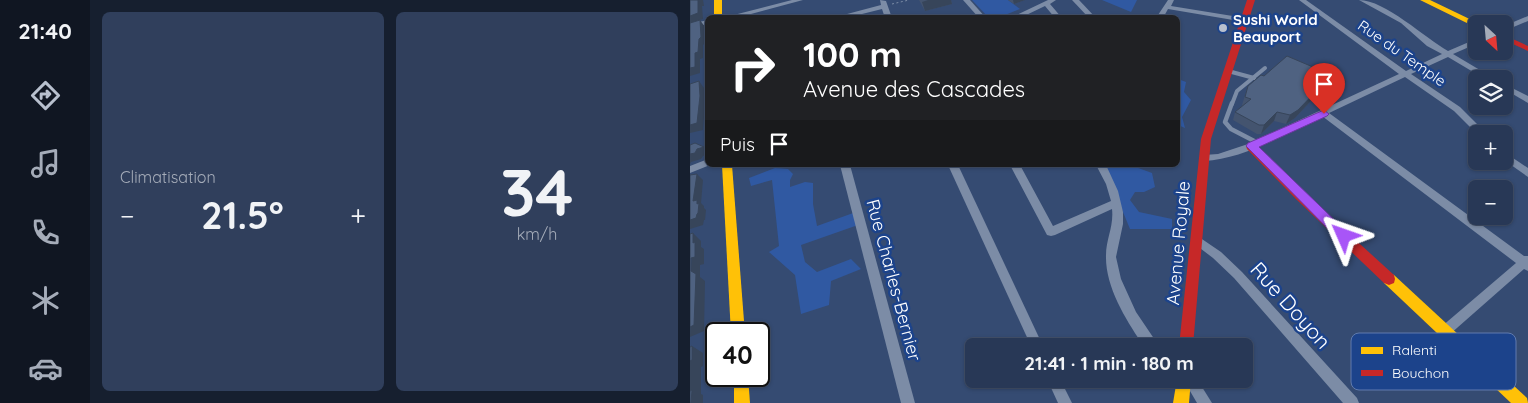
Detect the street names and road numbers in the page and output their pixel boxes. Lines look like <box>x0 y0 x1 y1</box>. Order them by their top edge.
street label: Rue du Temple <box>1354 16 1450 90</box>
street label: Avenue Royale <box>1161 180 1195 306</box>
street label: Rue Charles-Bernier <box>861 196 927 364</box>
street label: Rue Doyon <box>1245 256 1337 354</box>

